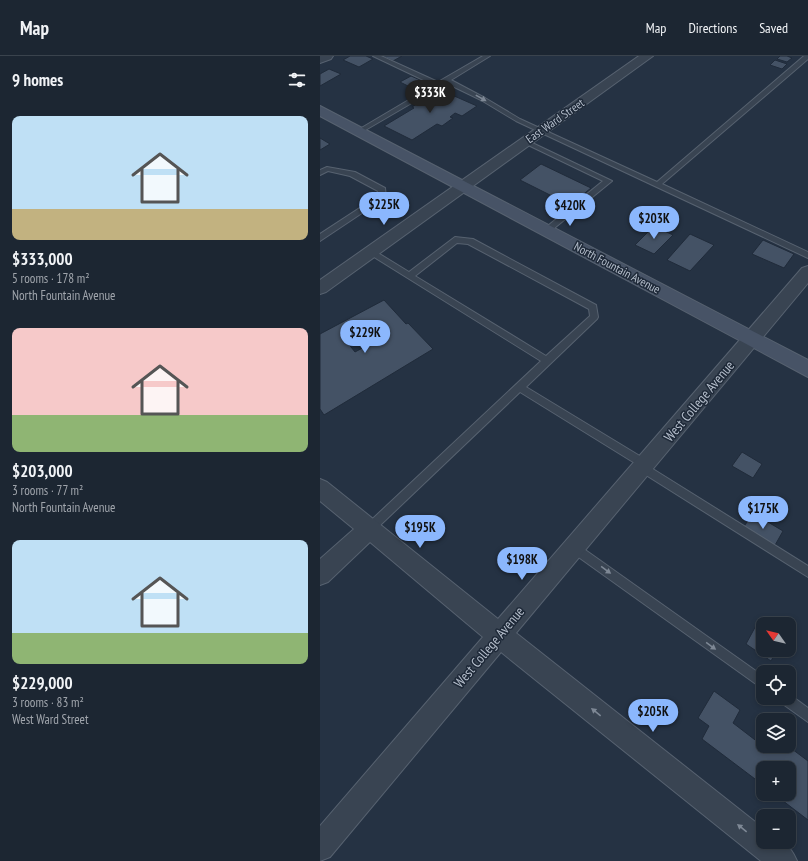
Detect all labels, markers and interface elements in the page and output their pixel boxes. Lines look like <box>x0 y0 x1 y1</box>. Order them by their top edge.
text: Map <box>20 16 49 40</box>
text: Map <box>646 19 666 37</box>
text: Directions <box>688 19 737 37</box>
text: Saved <box>759 19 788 37</box>
text: 9 homes <box>12 69 63 91</box>
icon: filters <box>286 69 308 91</box>
pin: $333K <box>402 80 458 114</box>
text: $333K <box>414 84 446 101</box>
one-way arrow <box>475 95 486 101</box>
street label: East Ward Street <box>523 95 587 146</box>
icon: home <box>124 142 196 214</box>
pin: $225K <box>356 192 412 226</box>
pin: $420K <box>542 193 598 227</box>
text: $225K <box>368 196 400 213</box>
text: $420K <box>554 197 586 214</box>
pin: $203K <box>626 206 682 240</box>
text: $203K <box>638 210 670 227</box>
street label: North Fountain Avenue <box>572 239 663 297</box>
text: $333,000 <box>12 248 73 270</box>
text: 5 rooms · 178 m² <box>12 270 90 287</box>
text: North Fountain Avenue <box>12 287 115 304</box>
pin: $229K <box>337 320 393 354</box>
text: $229K <box>349 324 381 341</box>
icon: home <box>124 354 196 426</box>
street label: West College Avenue <box>660 357 738 445</box>
text: $203,000 <box>12 460 73 482</box>
text: 3 rooms · 77 m² <box>12 482 83 499</box>
pin: $175K <box>735 496 791 530</box>
text: North Fountain Avenue <box>12 499 115 516</box>
text: $175K <box>747 500 779 517</box>
pin: $195K <box>392 515 448 549</box>
text: $195K <box>404 519 436 536</box>
pin: $198K <box>494 547 550 581</box>
text: $198K <box>506 551 538 568</box>
icon: home <box>124 566 196 638</box>
one-way arrow <box>600 566 611 574</box>
street label: West College Avenue <box>450 603 528 691</box>
north arrow <box>756 617 796 657</box>
map controls <box>756 617 796 849</box>
one-way arrow <box>706 642 716 650</box>
button: locate <box>756 665 796 705</box>
text: $229,000 <box>12 672 73 694</box>
text: 3 rooms · 83 m² <box>12 694 84 711</box>
pin: $205K <box>625 699 681 733</box>
text: $205K <box>637 703 669 720</box>
one-way arrow <box>591 708 602 717</box>
text: West Ward Street <box>12 711 89 728</box>
button: layers <box>756 713 796 753</box>
button: + <box>756 761 796 801</box>
button: − <box>756 809 796 849</box>
one-way arrow <box>736 824 747 832</box>

